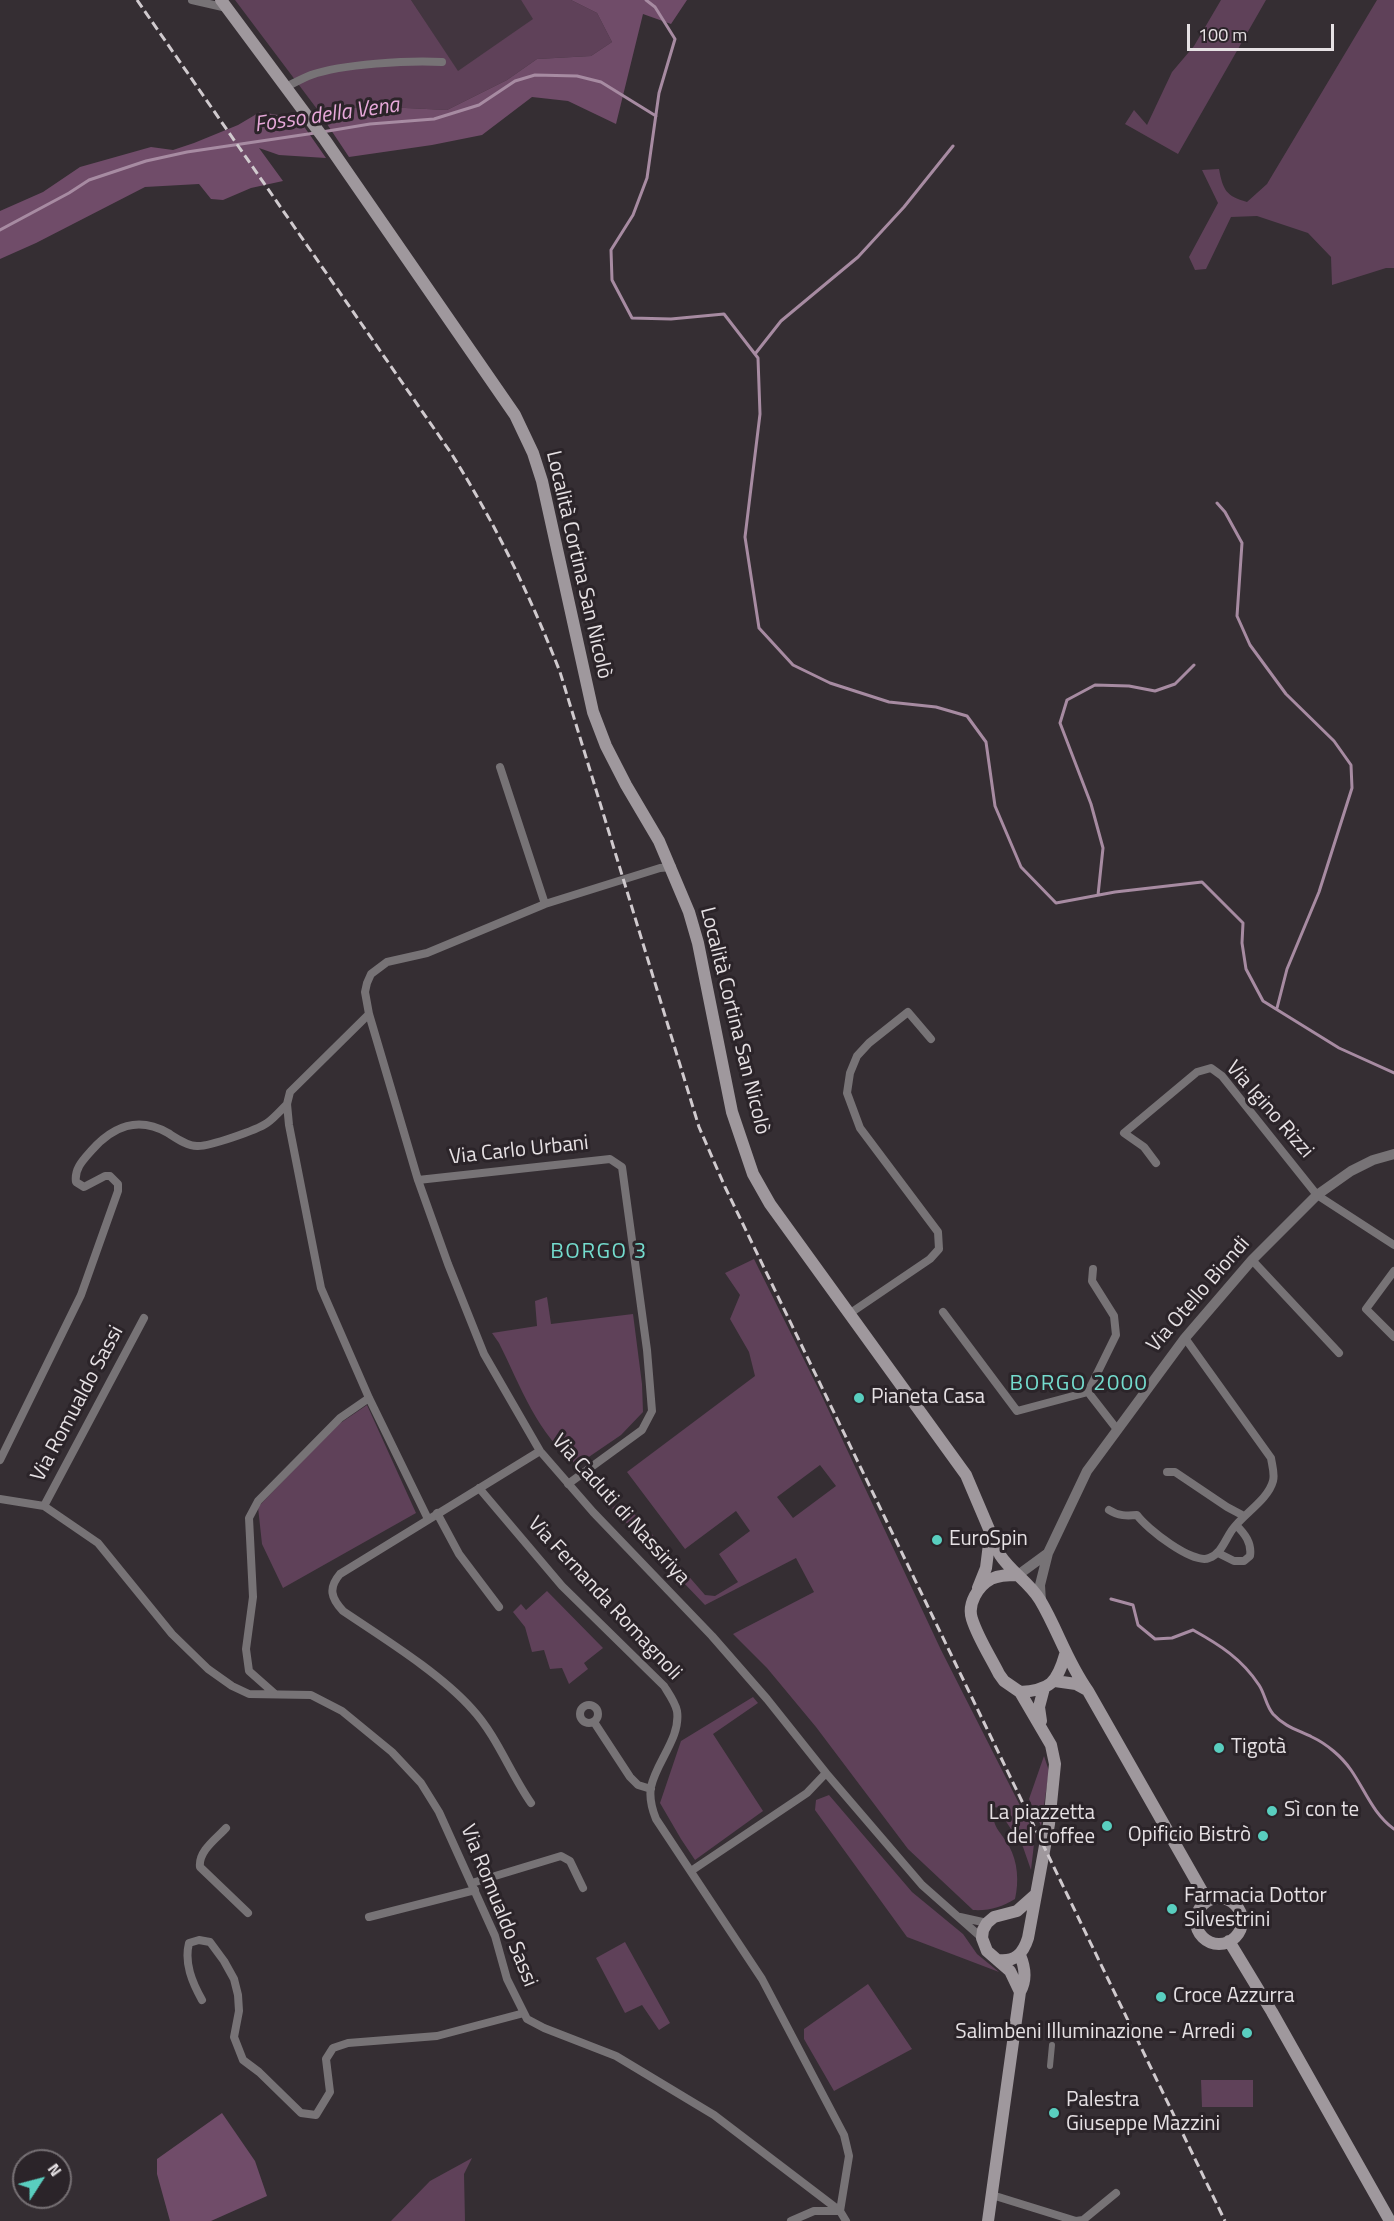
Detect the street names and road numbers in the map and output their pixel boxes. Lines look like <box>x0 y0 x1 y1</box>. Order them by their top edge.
street label: Località Cortina San Nicolò <box>539 449 617 681</box>
street label: Località Cortina San Nicolò <box>694 905 774 1137</box>
street label: Via Igino Rizzi <box>1220 1056 1318 1164</box>
street label: Via Carlo Urbani <box>448 1131 590 1171</box>
street label: Via Otello Biondi <box>1142 1232 1256 1358</box>
street label: Via Romualdo Sassi <box>26 1322 130 1486</box>
street label: Via Caduti di Nassiriya <box>546 1429 694 1591</box>
street label: Via Fernanda Romagnoli <box>522 1512 686 1686</box>
street label: Via Romualdo Sassi <box>454 1821 542 1991</box>

